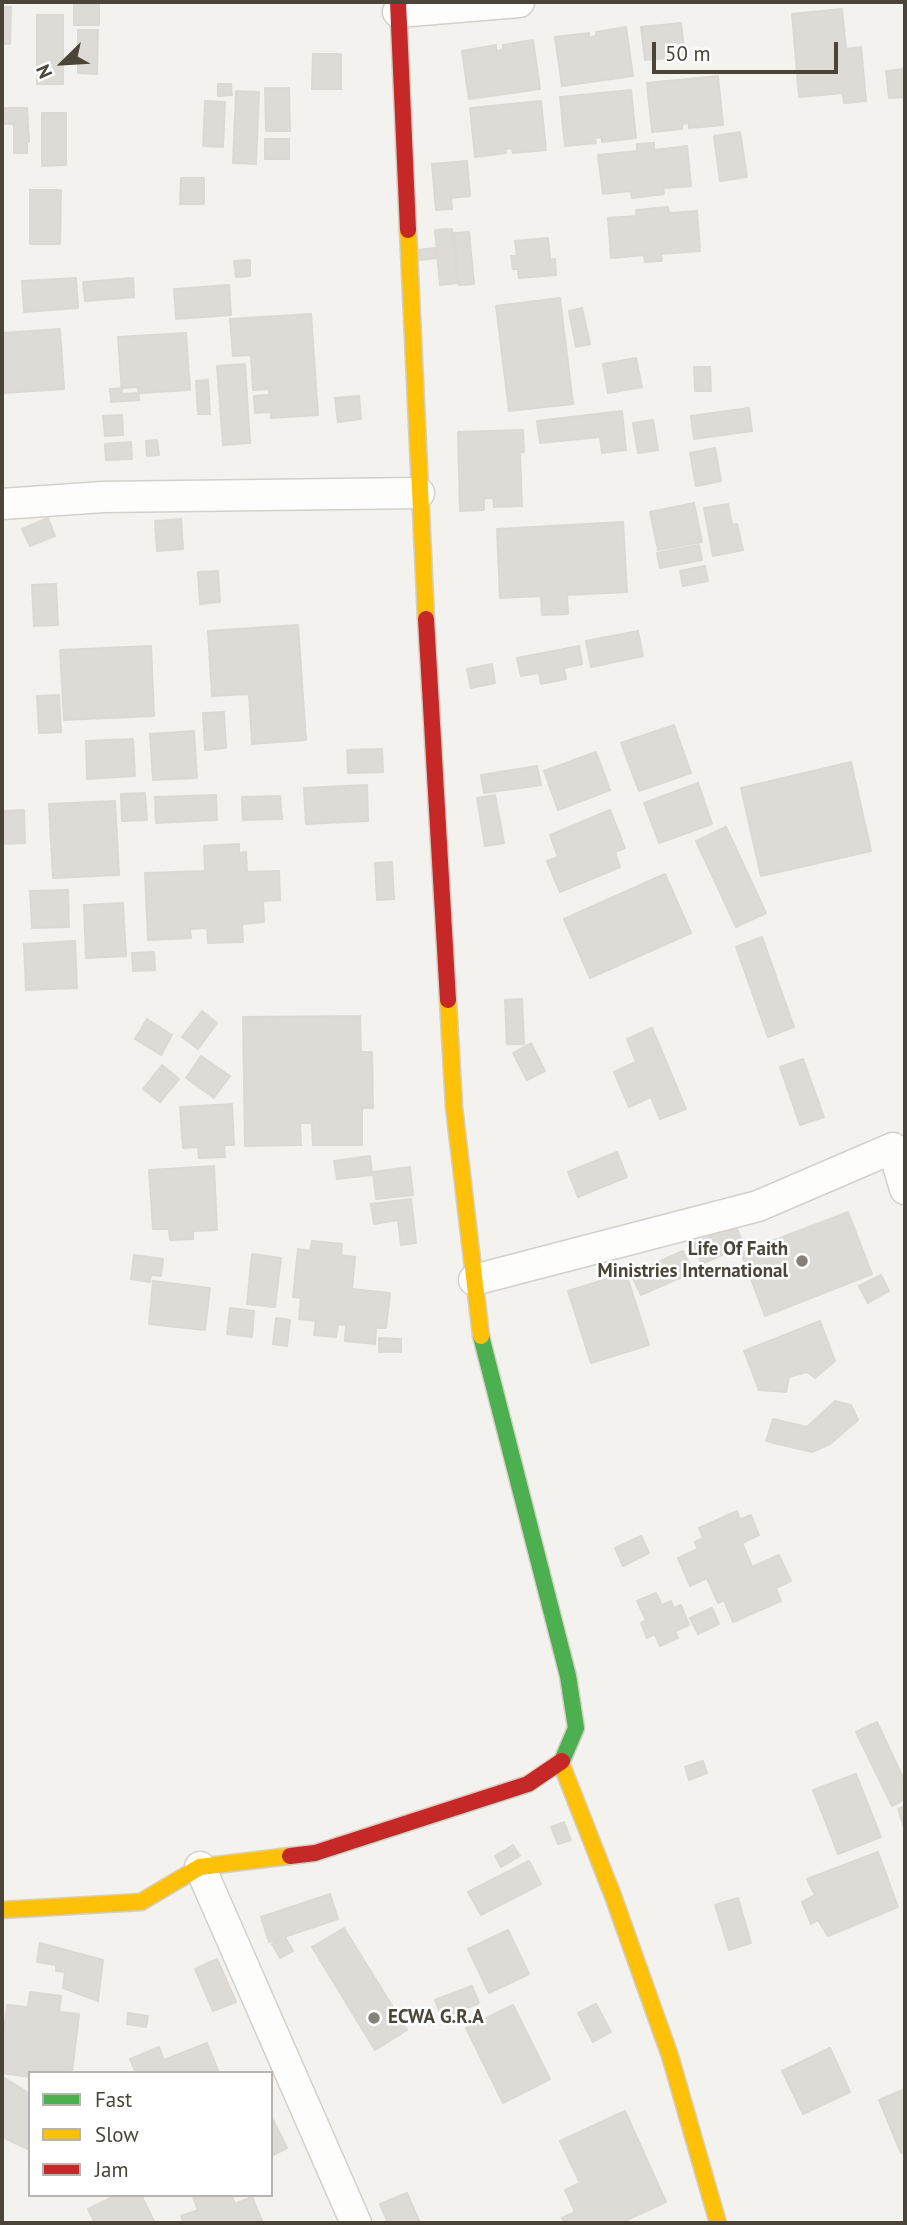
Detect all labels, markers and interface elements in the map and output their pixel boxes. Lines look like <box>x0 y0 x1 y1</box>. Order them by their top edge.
north arrow <box>28 28 98 98</box>
scale bar <box>655 28 841 72</box>
text: 50 m <box>665 40 711 67</box>
text: N <box>30 61 57 82</box>
place label: Life Of Faith Ministries International <box>598 1239 788 1283</box>
marker: Life Of Faith Ministries International <box>794 1253 810 1269</box>
place label: ECWA G.R.A <box>388 2007 484 2029</box>
marker: ECWA G.R.A <box>366 2010 382 2026</box>
legend <box>28 2071 273 2197</box>
text: Fast <box>95 2086 132 2113</box>
text: Slow <box>95 2121 139 2148</box>
text: Jam <box>95 2156 129 2183</box>

